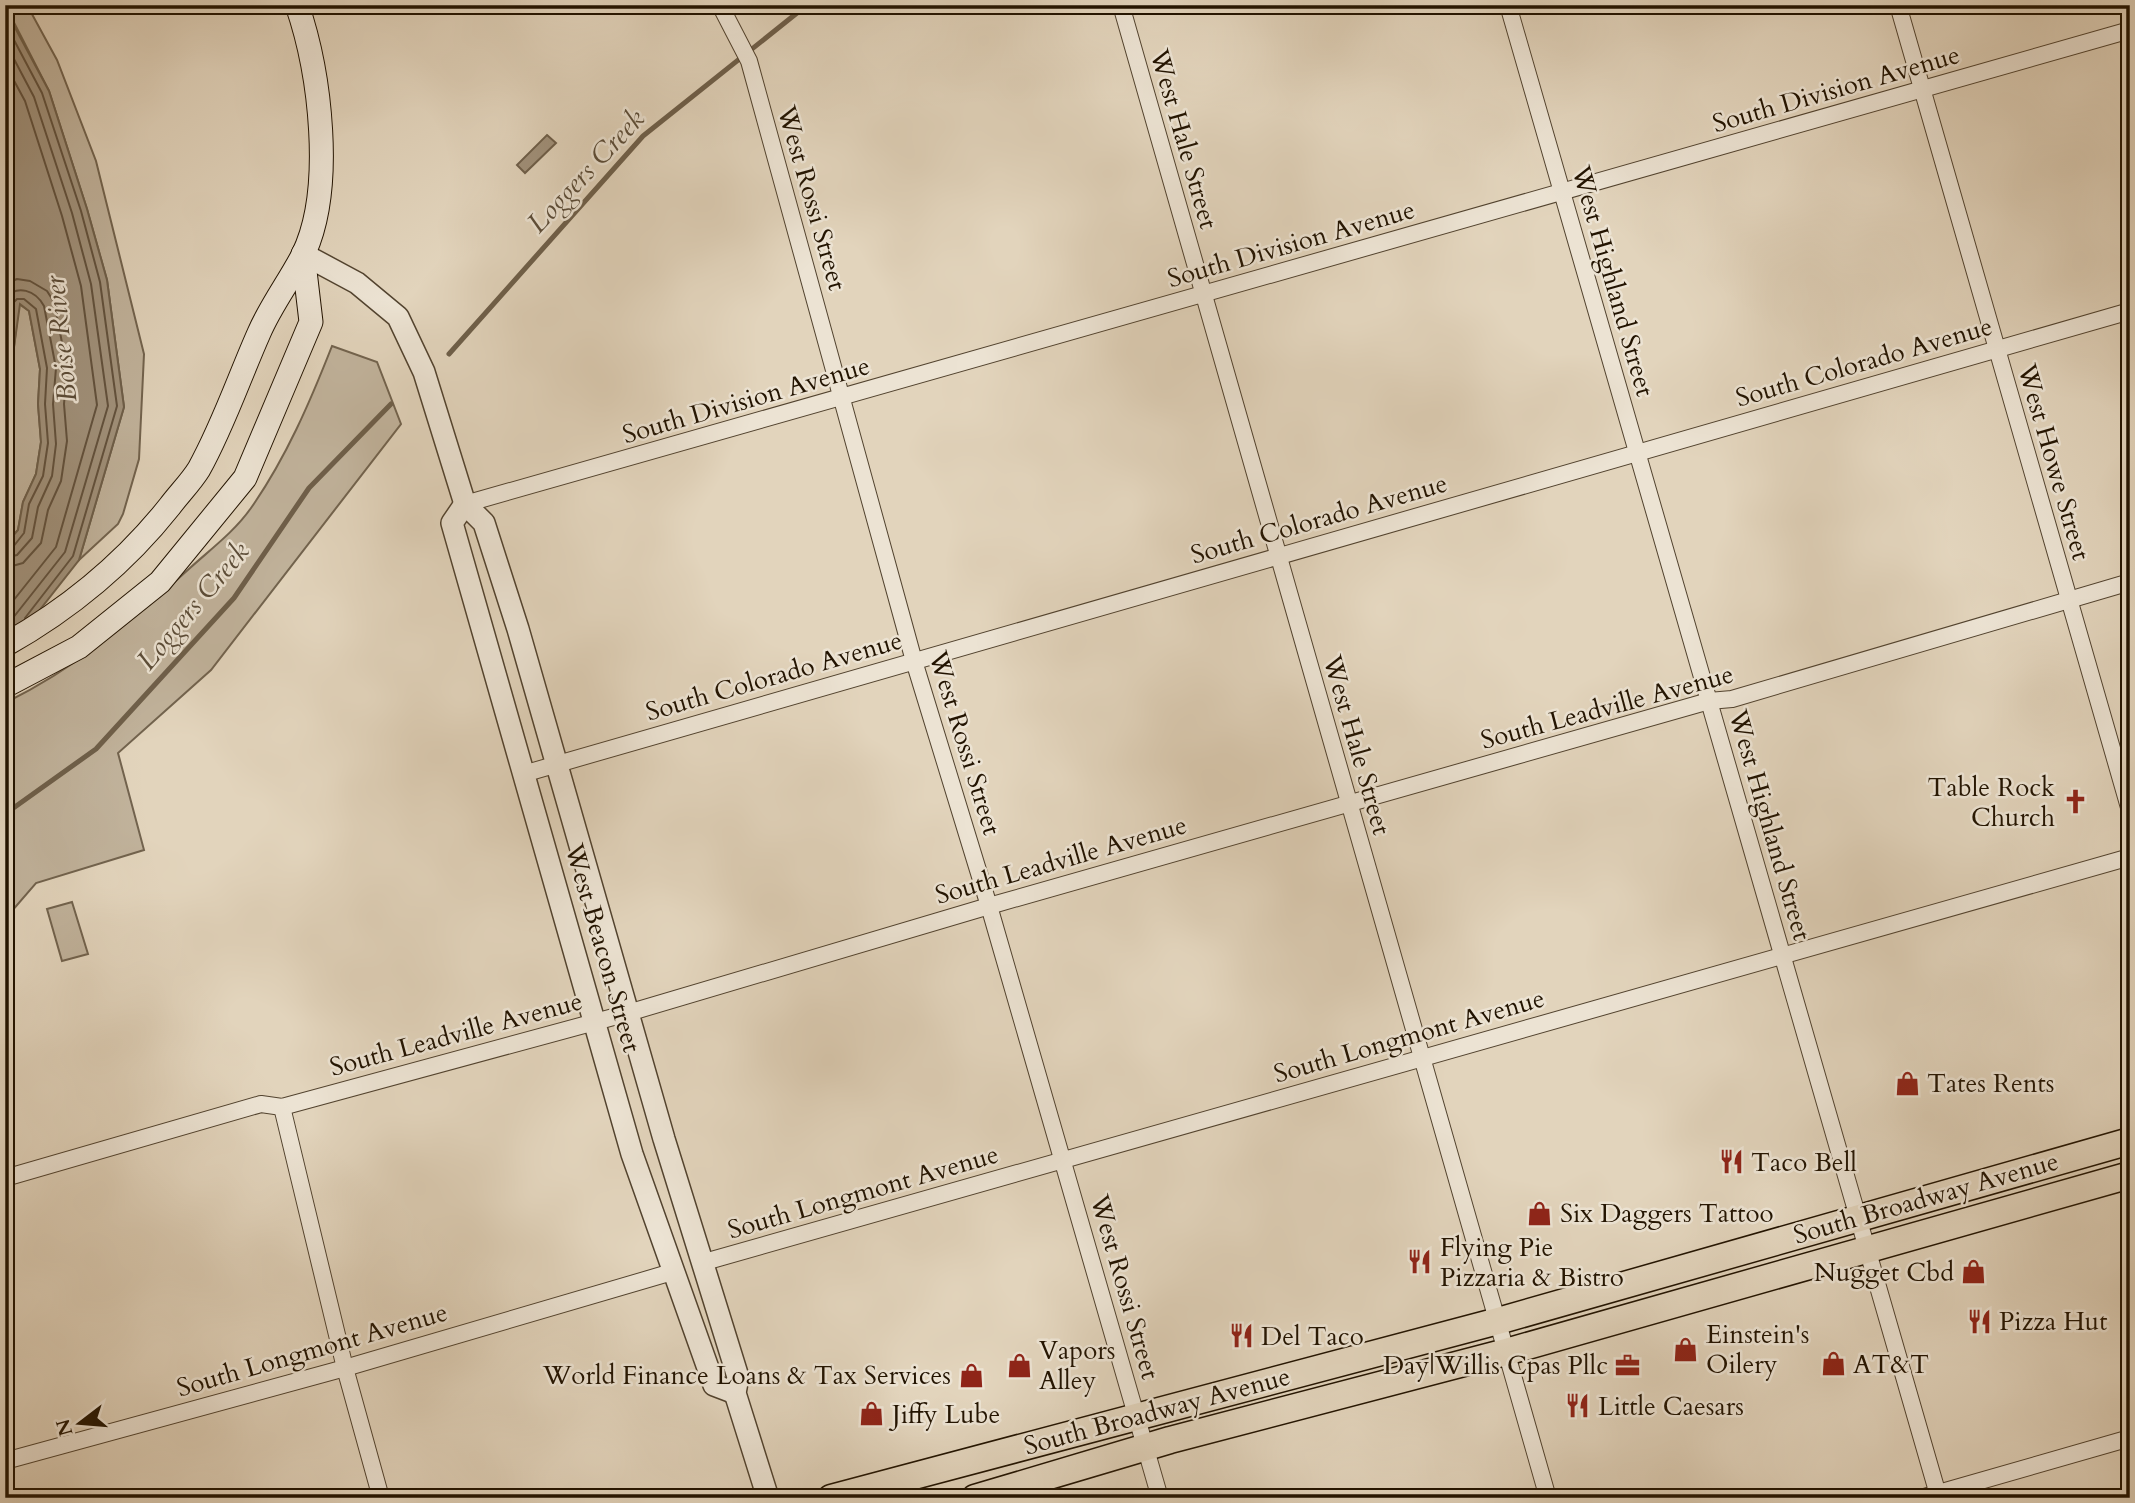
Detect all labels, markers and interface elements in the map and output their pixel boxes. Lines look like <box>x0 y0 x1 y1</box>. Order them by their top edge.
street label: South Division Avenue <box>1708 37 1964 141</box>
street label: West Hale Street <box>1141 44 1226 233</box>
water label: Loggers Creek <box>519 101 653 241</box>
street label: West Rossi Street <box>769 101 855 294</box>
street label: West Highland Street <box>1563 161 1663 400</box>
street label: South Division Avenue <box>1163 192 1419 296</box>
water label: Boise River <box>35 273 87 404</box>
street label: South Colorado Avenue <box>1732 309 1996 415</box>
street label: South Division Avenue <box>618 348 874 452</box>
street label: West Howe Street <box>2009 359 2099 564</box>
street label: South Colorado Avenue <box>1187 466 1451 572</box>
water label: Loggers Creek <box>128 534 258 678</box>
street label: South Colorado Avenue <box>642 623 906 729</box>
street label: West Rossi Street <box>920 646 1010 839</box>
street label: West Hale Street <box>1314 650 1399 839</box>
street label: South Leadville Avenue <box>1477 656 1737 758</box>
street label: West Highland Street <box>1720 705 1820 944</box>
place label: Table Rock Church <box>1928 770 2055 835</box>
church icon: Table Rock Church <box>2061 788 2089 816</box>
street label: South Leadville Avenue <box>931 807 1191 913</box>
street label: West Beacon Street <box>556 839 650 1056</box>
street label: South Longmont Avenue <box>1269 981 1549 1091</box>
street label: South Leadville Avenue <box>326 983 586 1085</box>
place label: Tates Rents <box>1927 1066 2055 1101</box>
shop icon: Tates Rents <box>1893 1069 1921 1097</box>
street label: South Longmont Avenue <box>723 1137 1003 1247</box>
street label: South Broadway Avenue <box>1789 1143 2063 1253</box>
place label: Taco Bell <box>1751 1145 1857 1180</box>
restaurant icon: Taco Bell <box>1717 1148 1745 1176</box>
street label: West Rossi Street <box>1082 1190 1168 1383</box>
place label: Six Daggers Tattoo <box>1560 1196 1774 1231</box>
shop icon: Six Daggers Tattoo <box>1526 1199 1554 1227</box>
place label: Flying Pie Pizzaria & Bistro <box>1440 1230 1624 1295</box>
restaurant icon: Flying Pie Pizzaria & Bistro <box>1406 1248 1434 1276</box>
place label: Nugget Cbd <box>1814 1255 1954 1290</box>
shop icon: Nugget Cbd <box>1960 1258 1988 1286</box>
street label: South Longmont Avenue <box>172 1295 452 1405</box>
place label: Pizza Hut <box>1999 1304 2107 1339</box>
restaurant icon: Pizza Hut <box>1965 1307 1993 1335</box>
place label: Einstein's Oilery <box>1706 1317 1810 1382</box>
place label: Del Taco <box>1261 1319 1364 1354</box>
restaurant icon: Del Taco <box>1227 1322 1255 1350</box>
place label: Vapors Alley <box>1039 1333 1115 1398</box>
shop icon: Einstein's Oilery <box>1672 1335 1700 1363</box>
place label: AT&T <box>1853 1347 1929 1382</box>
place label: Day|Willis Cpas Pllc <box>1383 1348 1608 1383</box>
shop icon: AT&T <box>1819 1350 1847 1378</box>
shop icon: Vapors Alley <box>1005 1351 1033 1379</box>
office icon: Day|Willis Cpas Pllc <box>1614 1351 1642 1379</box>
place label: World Finance Loans & Tax Services <box>542 1358 951 1393</box>
street label: South Broadway Avenue <box>1020 1359 1294 1463</box>
shop icon: World Finance Loans & Tax Services <box>957 1361 985 1389</box>
north arrow <box>46 1388 116 1458</box>
place label: Little Caesars <box>1598 1389 1744 1424</box>
restaurant icon: Little Caesars <box>1564 1392 1592 1420</box>
place label: Jiffy Lube <box>888 1397 1000 1432</box>
shop icon: Jiffy Lube <box>858 1400 886 1428</box>
text: N <box>50 1415 79 1439</box>

